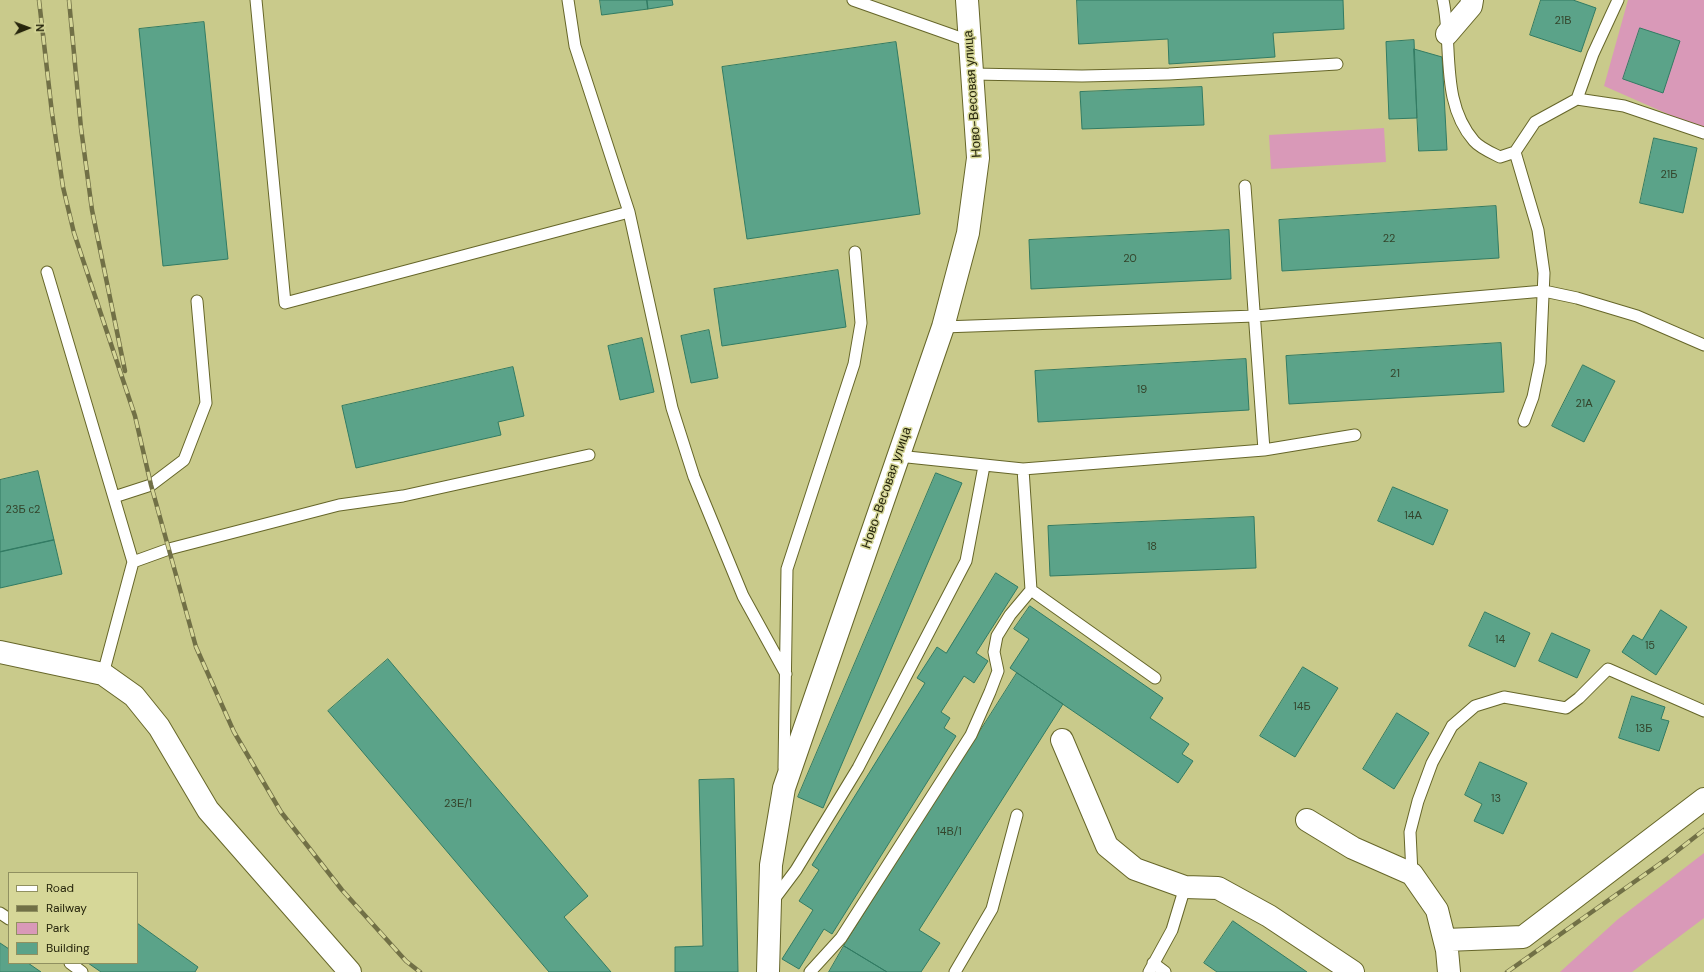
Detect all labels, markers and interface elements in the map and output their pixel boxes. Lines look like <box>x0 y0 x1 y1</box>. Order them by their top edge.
north arrow <box>8 8 48 48</box>
house number: 21В <box>1554 14 1572 28</box>
text: N <box>33 24 47 32</box>
street label: Ново-Весовая улица <box>961 30 985 158</box>
house number: 21Б <box>1661 168 1677 182</box>
house number: 22 <box>1383 232 1395 246</box>
house number: 20 <box>1123 252 1137 266</box>
house number: 21 <box>1390 367 1400 381</box>
house number: 19 <box>1137 383 1147 397</box>
house number: 21А <box>1575 397 1593 411</box>
street label: Ново-Весовая улица <box>859 425 915 551</box>
house number: 23Б с2 <box>6 503 40 517</box>
house number: 14А <box>1404 509 1422 523</box>
house number: 18 <box>1147 540 1157 554</box>
house number: 14 <box>1495 633 1505 647</box>
house number: 15 <box>1645 639 1655 653</box>
house number: 14Б <box>1293 700 1311 714</box>
house number: 13Б <box>1635 722 1653 736</box>
house number: 13 <box>1491 792 1501 806</box>
house number: 23Е/1 <box>444 797 472 811</box>
house number: 14В/1 <box>936 825 962 839</box>
legend <box>8 872 138 964</box>
text: Road <box>46 880 74 896</box>
text: Railway <box>46 900 87 916</box>
text: Park <box>46 920 70 936</box>
text: Building <box>46 940 90 956</box>

